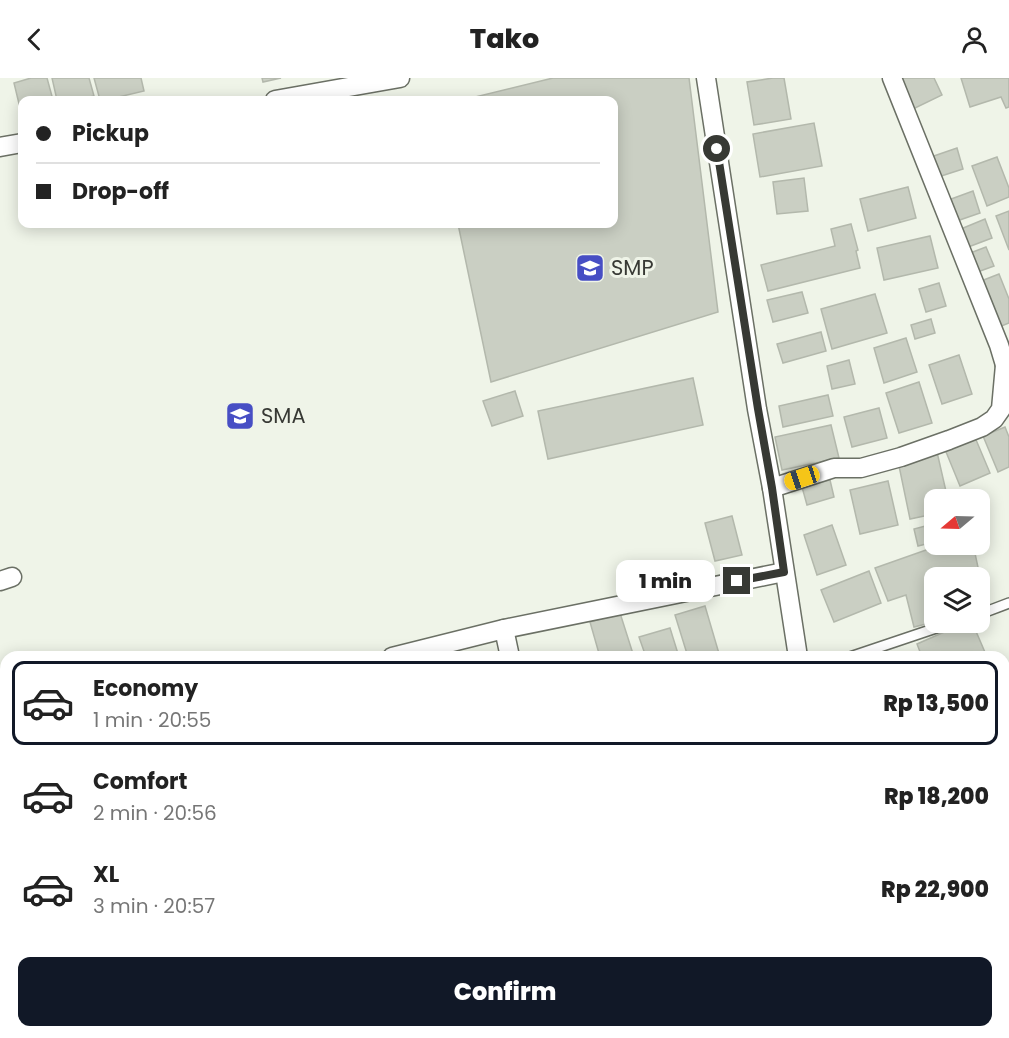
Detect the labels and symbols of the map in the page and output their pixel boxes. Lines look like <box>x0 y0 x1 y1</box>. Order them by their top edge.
route start <box>703 135 730 162</box>
school or university icon: SMP <box>574 252 606 284</box>
place label: SMP <box>611 253 654 282</box>
school or university icon: SMA <box>224 400 256 432</box>
place label: SMA <box>261 401 306 430</box>
car <box>782 464 822 492</box>
north arrow <box>924 489 990 555</box>
callout: 1 min <box>617 560 716 602</box>
route end <box>723 567 750 594</box>

